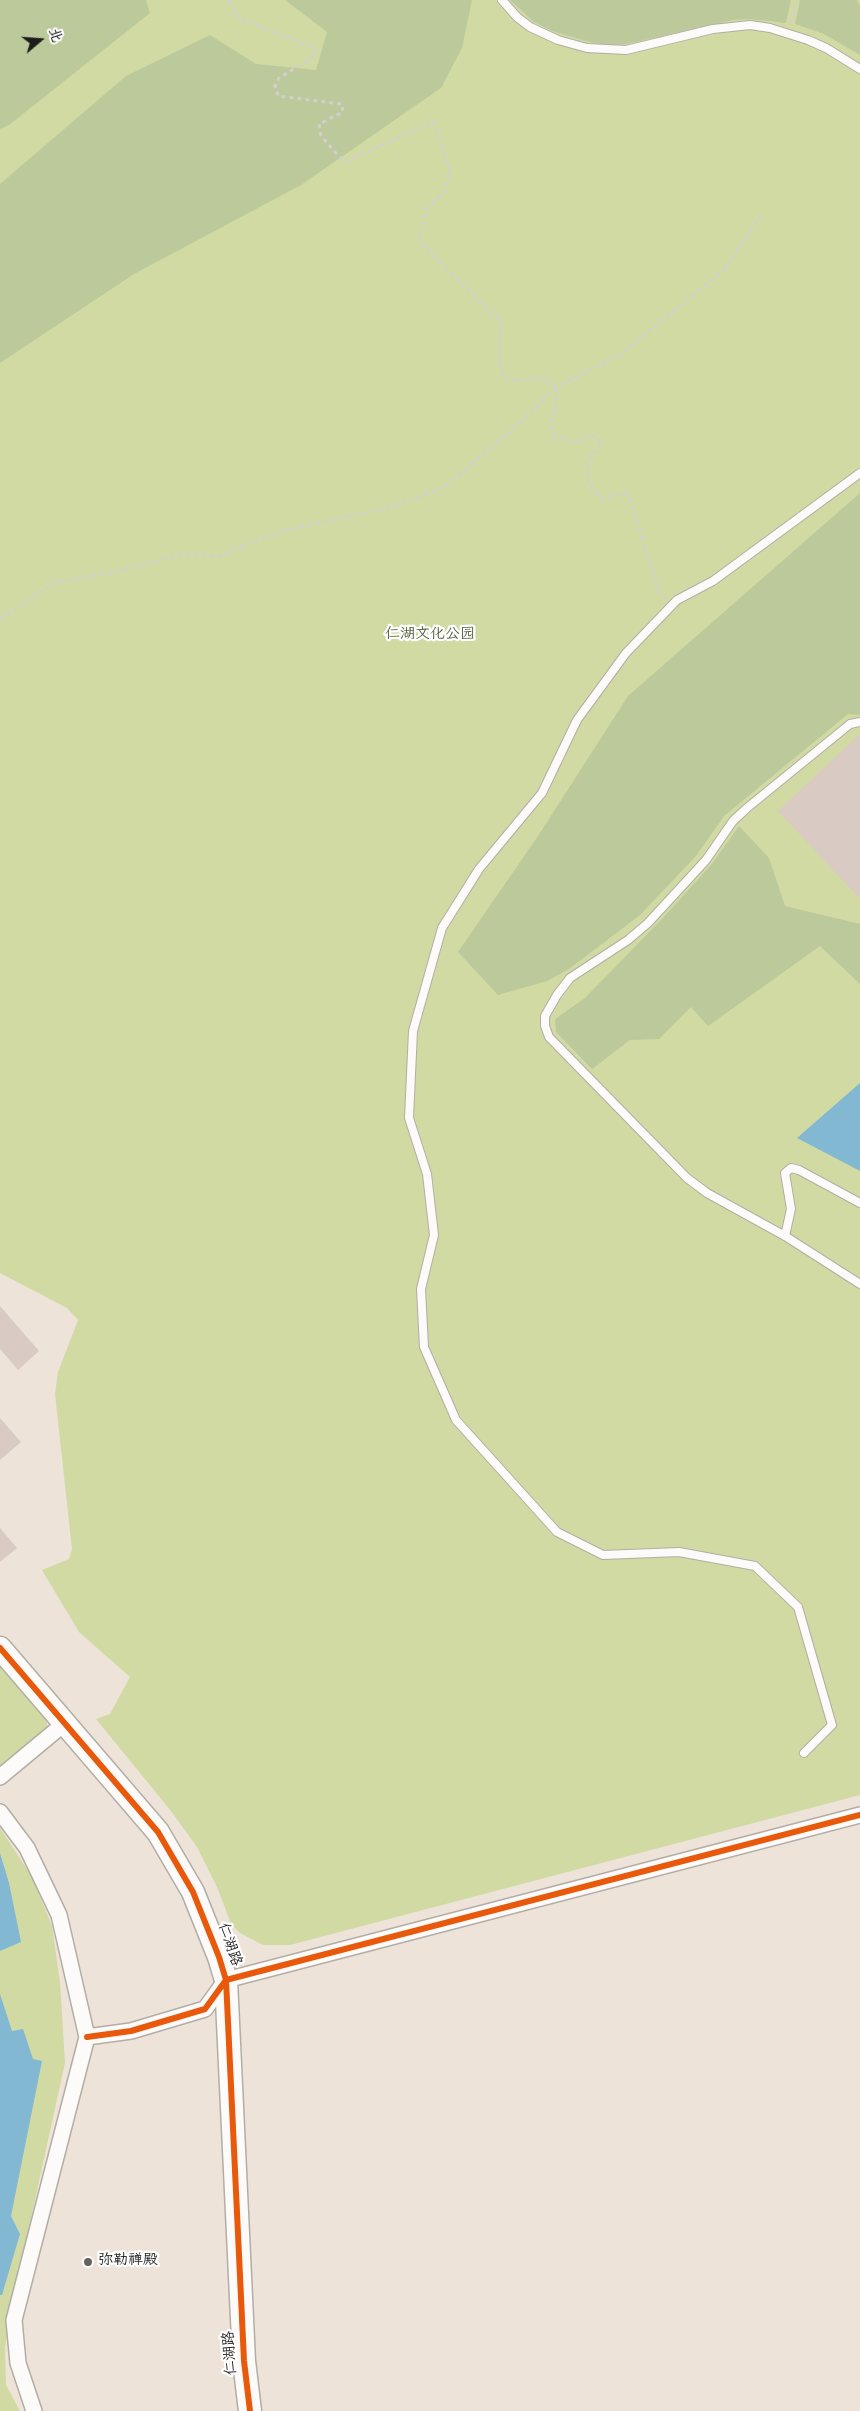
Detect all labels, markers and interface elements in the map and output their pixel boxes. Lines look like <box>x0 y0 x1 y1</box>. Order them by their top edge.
north arrow <box>15 15 65 65</box>
text: 北 <box>43 26 66 45</box>
park label: 仁湖文化公园 <box>385 627 475 645</box>
street label: 仁湖路 <box>212 1921 244 1969</box>
place label: 弥勒禅殿 <box>98 2253 158 2271</box>
marker: 弥勒禅殿 <box>82 2256 94 2268</box>
street label: 仁湖路 <box>221 2330 243 2376</box>

